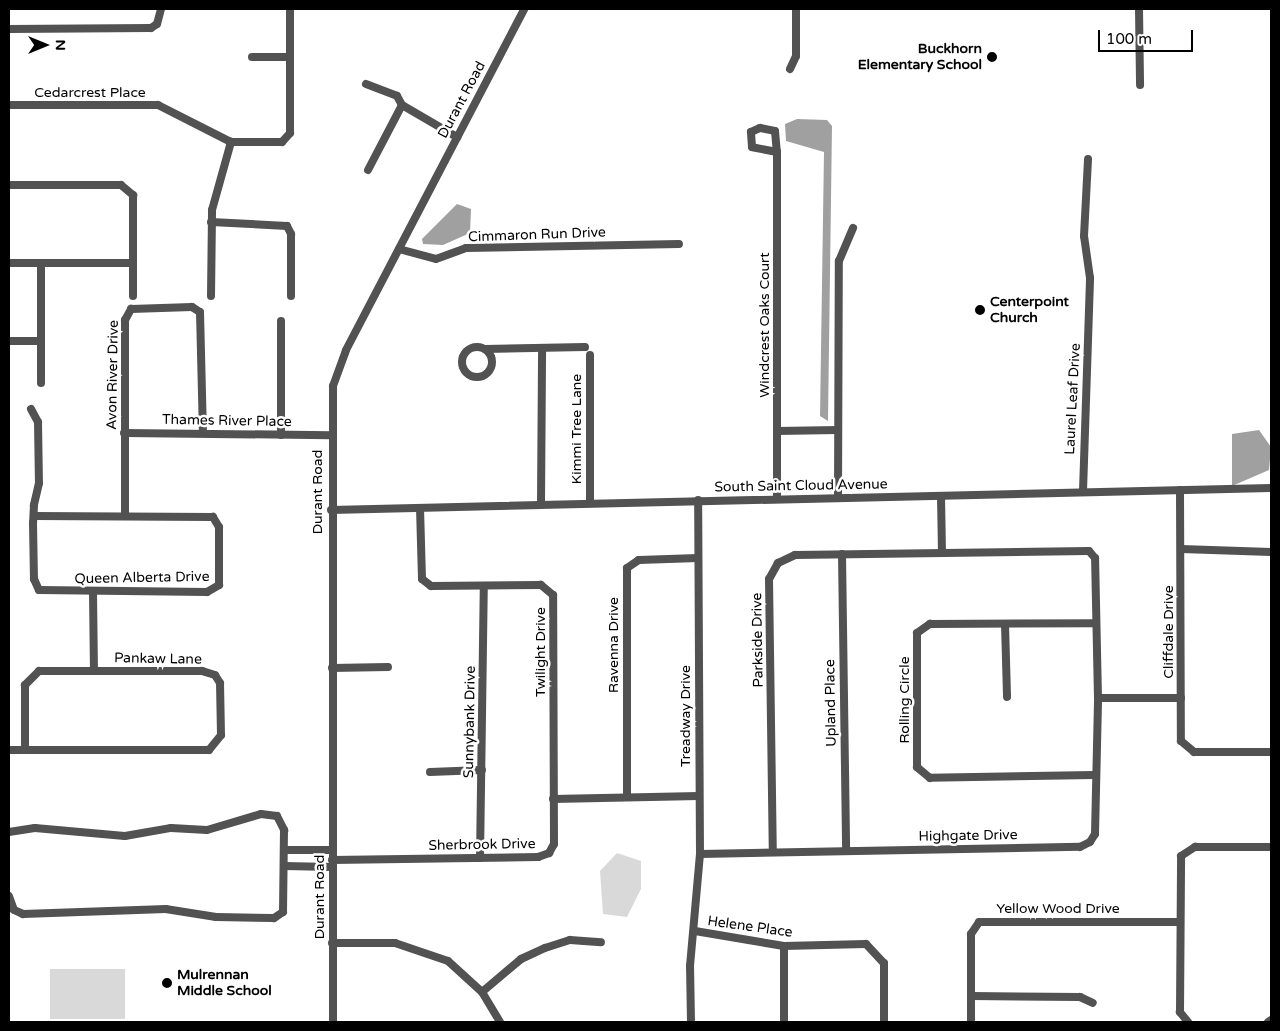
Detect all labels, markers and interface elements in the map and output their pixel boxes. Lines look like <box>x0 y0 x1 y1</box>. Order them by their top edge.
north arrow <box>20 20 70 70</box>
scale bar <box>1100 20 1195 52</box>
text: 100 m <box>1106 30 1152 48</box>
text: N <box>52 39 69 51</box>
place label: Buckhorn Elementary School <box>858 41 982 74</box>
marker: Buckhorn Elementary School <box>986 51 998 63</box>
street label: Durant Road <box>435 59 489 141</box>
street label: Cedarcrest Place <box>34 85 146 101</box>
street label: Cimmaron Run Drive <box>468 224 606 246</box>
street label: Windcrest Oaks Court <box>757 252 773 398</box>
place label: Centerpoint Church <box>990 294 1069 326</box>
marker: Centerpoint Church <box>974 304 986 316</box>
street label: Avon River Drive <box>104 320 122 430</box>
street label: Laurel Leaf Drive <box>1062 343 1084 455</box>
street label: Kimmi Tree Lane <box>569 374 585 484</box>
street label: Thames River Place <box>162 411 292 431</box>
street label: Durant Road <box>310 450 326 534</box>
street label: South Saint Cloud Avenue <box>714 476 888 496</box>
street label: Queen Alberta Drive <box>74 568 210 588</box>
street label: Cliffdale Drive <box>1161 585 1177 679</box>
street label: Parkside Drive <box>749 592 767 688</box>
street label: Ravenna Drive <box>606 597 622 693</box>
street label: Twilight Drive <box>533 607 549 697</box>
street label: Pankaw Lane <box>114 650 202 668</box>
street label: Rolling Circle <box>897 656 913 744</box>
street label: Upland Place <box>822 659 840 747</box>
street label: Treadway Drive <box>678 665 694 767</box>
street label: Sunnybank Drive <box>461 666 479 778</box>
street label: Highgate Drive <box>918 827 1018 845</box>
street label: Sherbrook Drive <box>428 836 536 854</box>
street label: Durant Road <box>312 855 328 939</box>
street label: Yellow Wood Drive <box>996 901 1120 917</box>
street label: Helene Place <box>706 913 794 941</box>
place label: Mulrennan Middle School <box>177 967 272 1000</box>
marker: Mulrennan Middle School <box>161 977 173 989</box>

